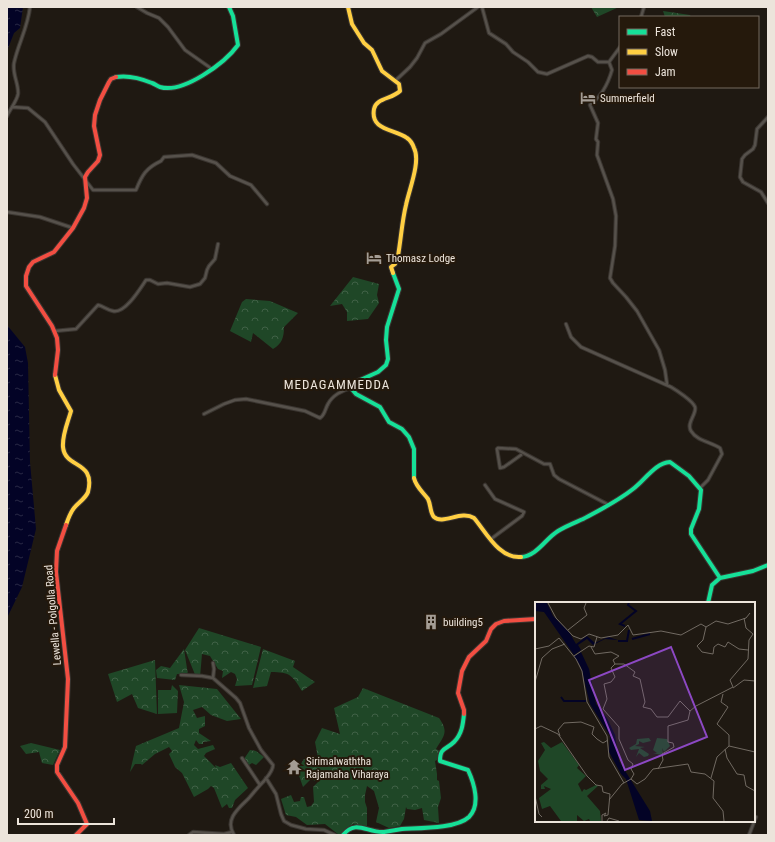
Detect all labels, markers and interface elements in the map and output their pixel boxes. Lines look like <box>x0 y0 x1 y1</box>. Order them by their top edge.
legend <box>619 16 759 88</box>
text: Fast <box>655 25 676 39</box>
text: Slow <box>655 45 678 59</box>
text: Jam <box>655 65 676 79</box>
hotel icon: Summerfield <box>579 89 597 107</box>
place label: Summerfield <box>600 92 655 105</box>
hotel icon: Thomasz Lodge <box>365 249 383 267</box>
place label: Thomasz Lodge <box>386 252 455 265</box>
district label: MEDAGAMMEDDA <box>284 377 390 392</box>
street label: Lewella - Polgolla Road <box>42 564 64 666</box>
inset map <box>535 602 755 822</box>
building icon: building5 <box>422 613 440 631</box>
place label: building5 <box>443 616 483 629</box>
place label: Sirimalwaththa Rajamaha Viharaya <box>306 755 389 781</box>
temple icon: Sirimalwaththa Rajamaha Viharaya <box>285 758 303 776</box>
scale bar <box>18 800 114 826</box>
text: 200 m <box>24 807 54 821</box>

